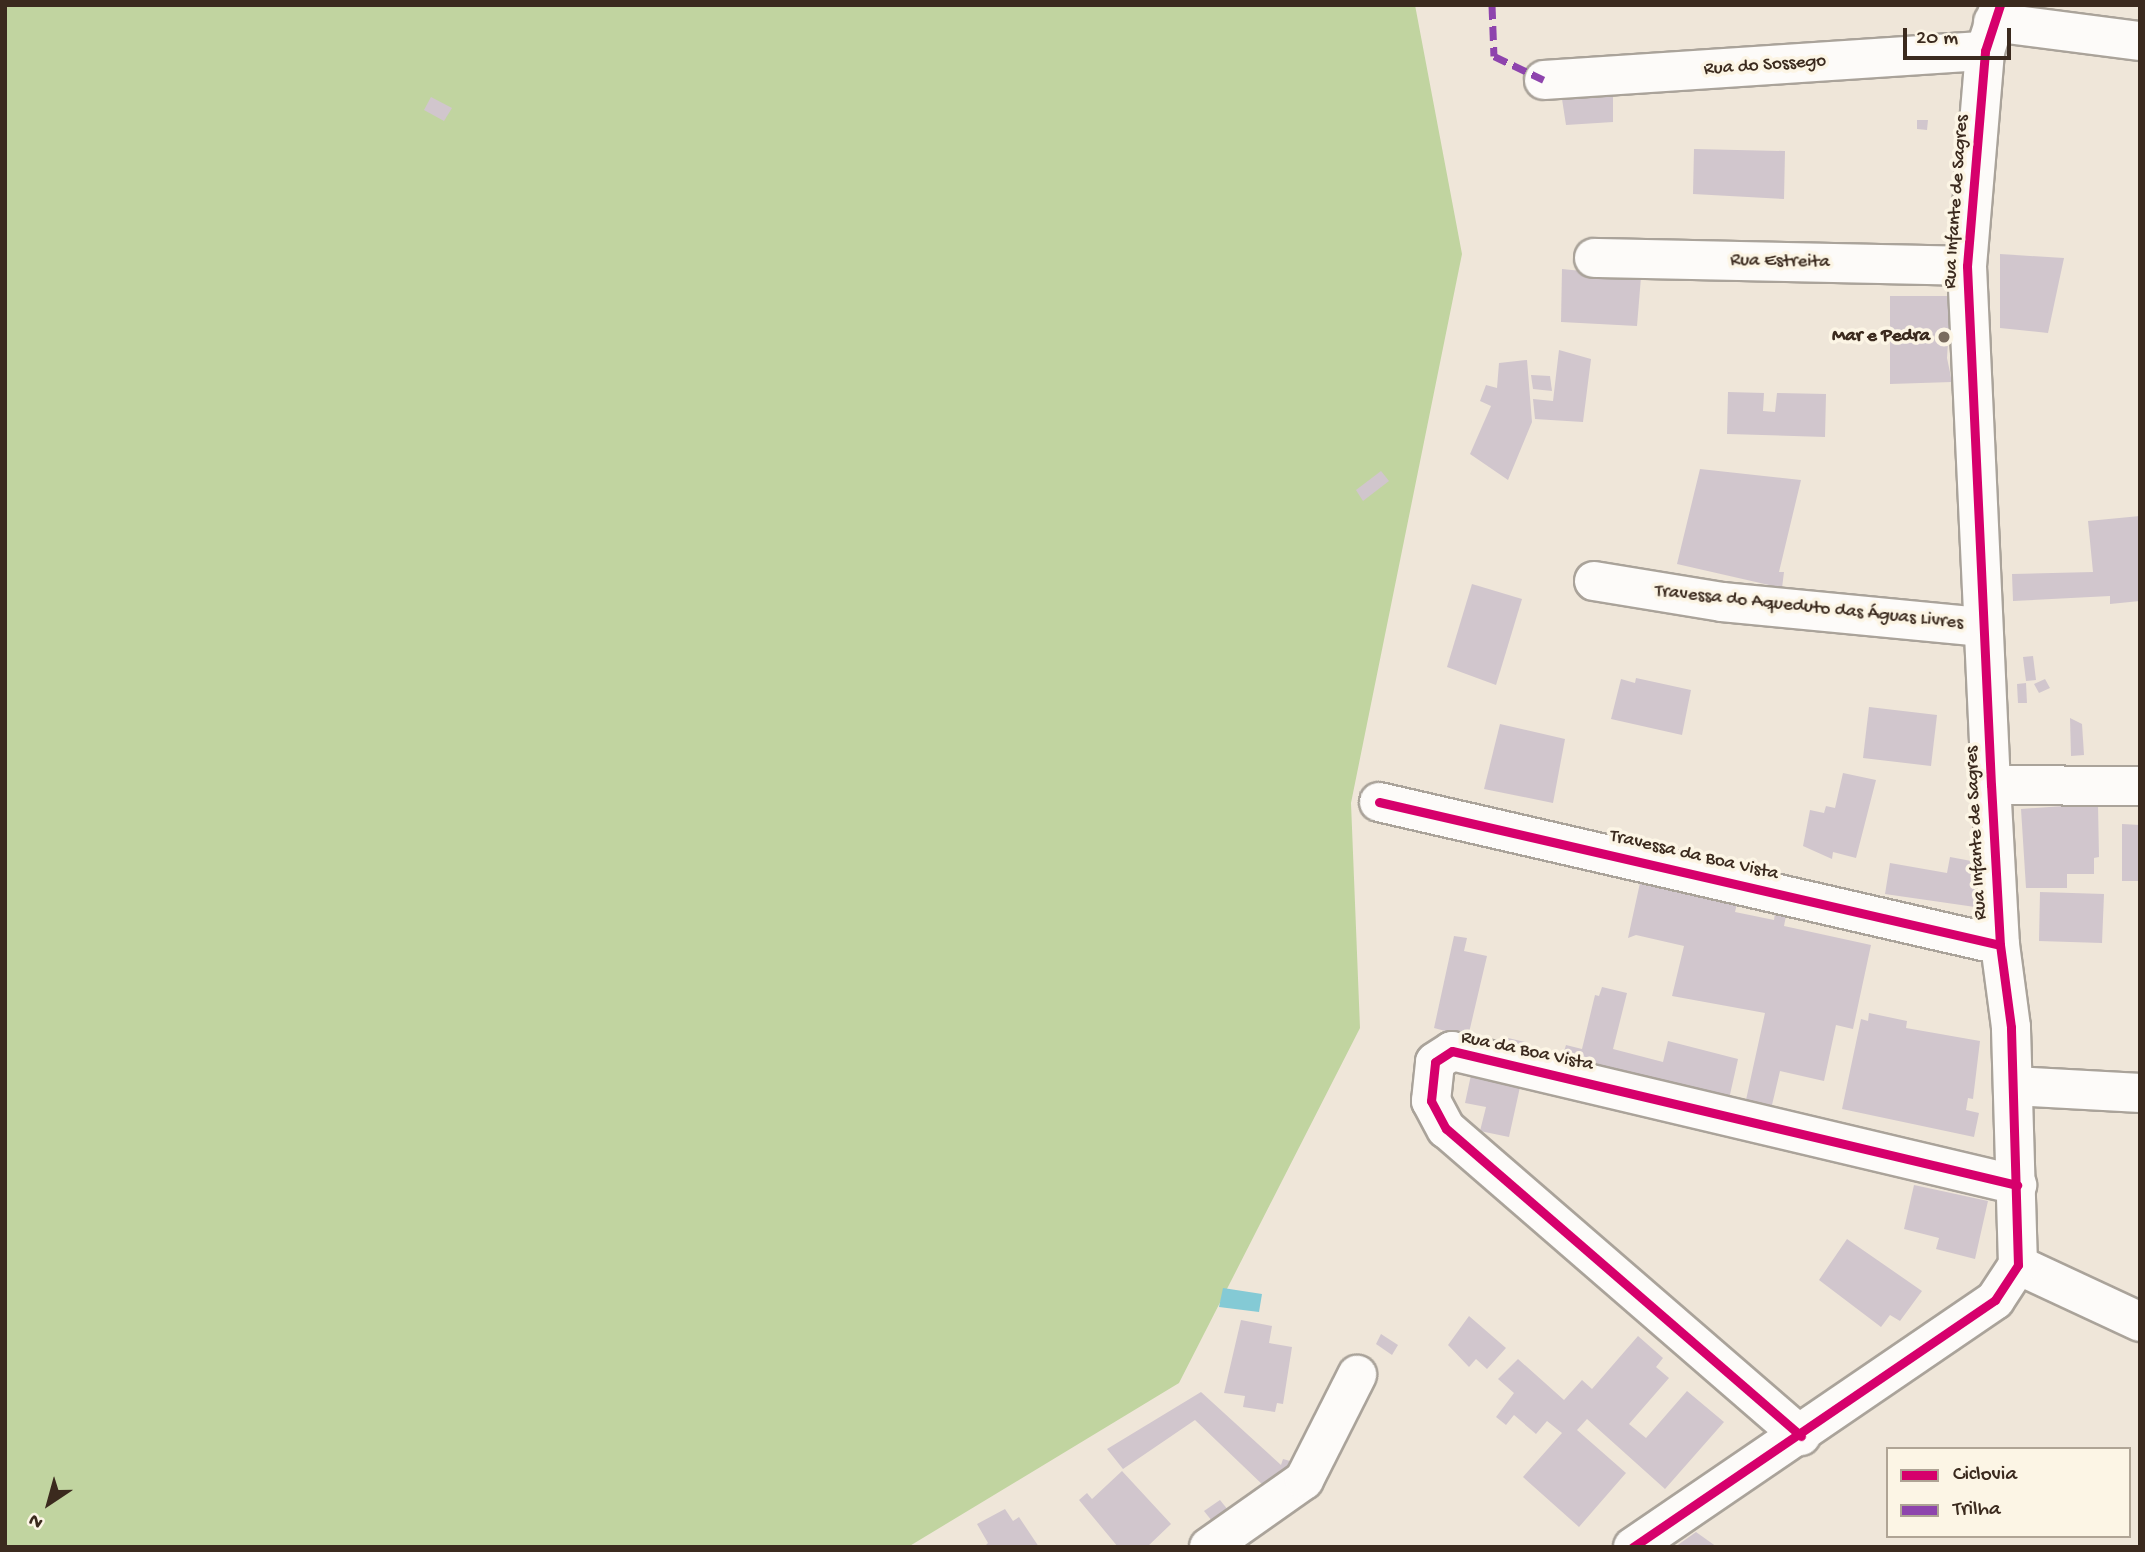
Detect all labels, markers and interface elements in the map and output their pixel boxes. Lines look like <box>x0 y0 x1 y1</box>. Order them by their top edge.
scale bar <box>1907 14 2016 58</box>
text: 20 m <box>1916 27 1958 52</box>
street label: Rua do Sossego <box>1703 50 1827 82</box>
street label: Rua Infante de Sagres <box>1940 114 1974 290</box>
street label: Rua Estreita <box>1730 250 1830 274</box>
place label: Mar e Pedra <box>1832 326 1930 348</box>
marker: Mar e Pedra <box>1936 329 1952 345</box>
street label: Travessa do Aqueduto das Águas Livres <box>1654 580 1964 636</box>
street label: Rua Infante de Sagres <box>1961 745 1993 921</box>
street label: Travessa da Boa Vista <box>1607 825 1781 887</box>
street label: Rua da Boa Vista <box>1459 1027 1595 1077</box>
legend <box>1886 1447 2131 1538</box>
text: Ciclovia <box>1953 1463 2017 1488</box>
north arrow <box>14 1468 84 1538</box>
text: Trilha <box>1953 1498 2001 1523</box>
text: N <box>25 1507 48 1533</box>

